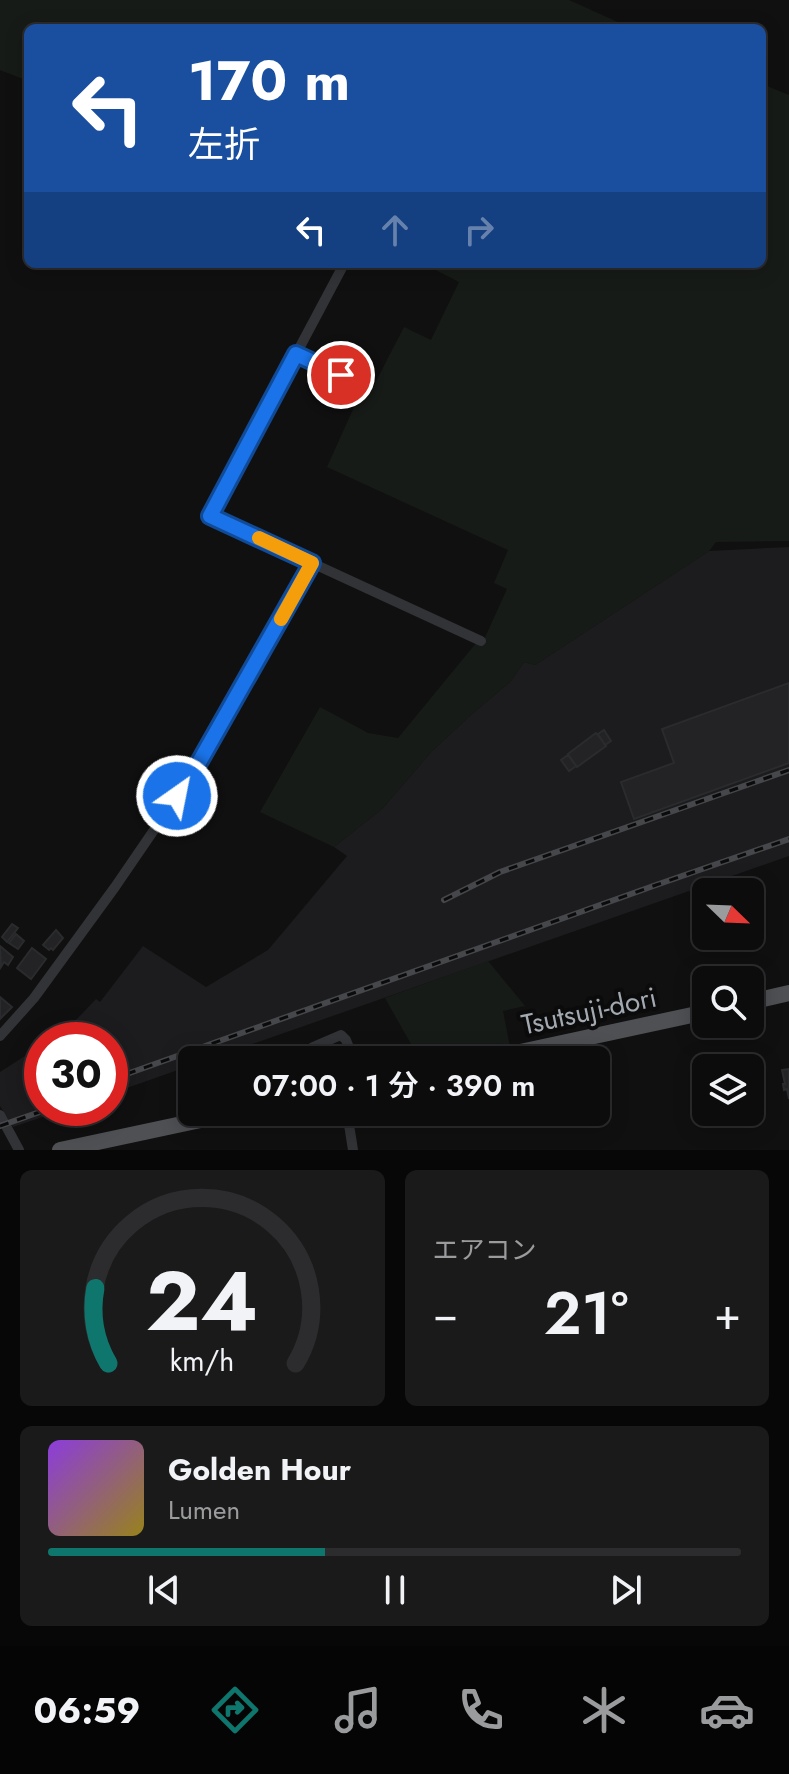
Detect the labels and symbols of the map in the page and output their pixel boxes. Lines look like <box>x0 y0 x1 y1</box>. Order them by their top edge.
pin <box>307 341 375 409</box>
position arrow <box>135 754 219 838</box>
north arrow <box>692 878 764 950</box>
street label: Tsutsuji-dori <box>518 977 660 1045</box>
speed limit sign: 30 <box>24 1022 128 1126</box>

